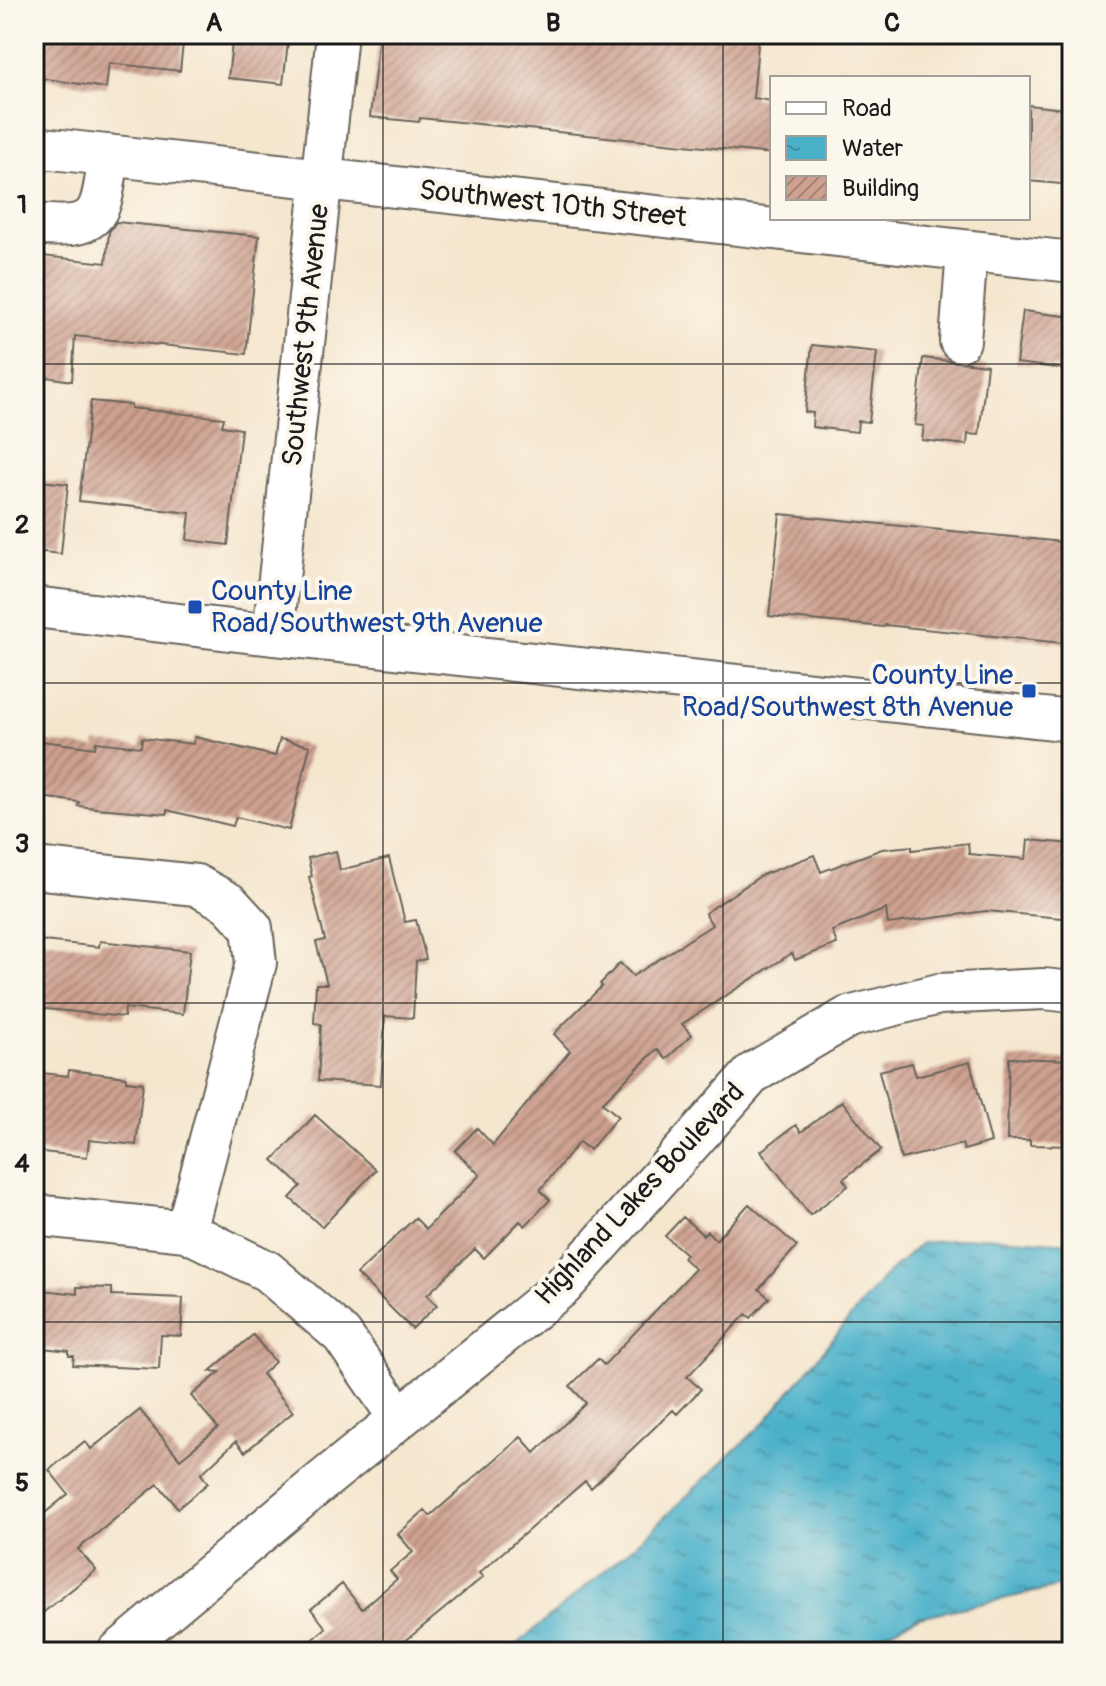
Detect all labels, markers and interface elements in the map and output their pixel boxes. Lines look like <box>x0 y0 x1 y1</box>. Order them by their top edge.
text: A <box>206 7 223 39</box>
text: B <box>546 7 560 39</box>
text: C <box>884 7 900 39</box>
legend <box>770 76 1030 220</box>
text: Road <box>842 94 892 123</box>
text: Water <box>842 134 903 163</box>
street label: Southwest 10th Street <box>417 173 689 236</box>
text: Building <box>842 174 919 203</box>
text: 1 <box>17 189 27 221</box>
street label: Southwest 9th Avenue <box>275 202 337 468</box>
text: 2 <box>15 509 29 541</box>
place label: County Line Road/Southwest 9th Avenue <box>211 574 543 641</box>
marker: County Line Road/Southwest 9th Avenue <box>186 598 204 616</box>
place label: County Line Road/Southwest 8th Avenue <box>682 658 1013 725</box>
marker: County Line Road/Southwest 8th Avenue <box>1020 682 1038 700</box>
text: 3 <box>15 828 29 860</box>
street label: Highland Lakes Boulevard <box>528 1075 752 1313</box>
text: 4 <box>14 1148 30 1180</box>
text: 5 <box>15 1467 29 1499</box>

